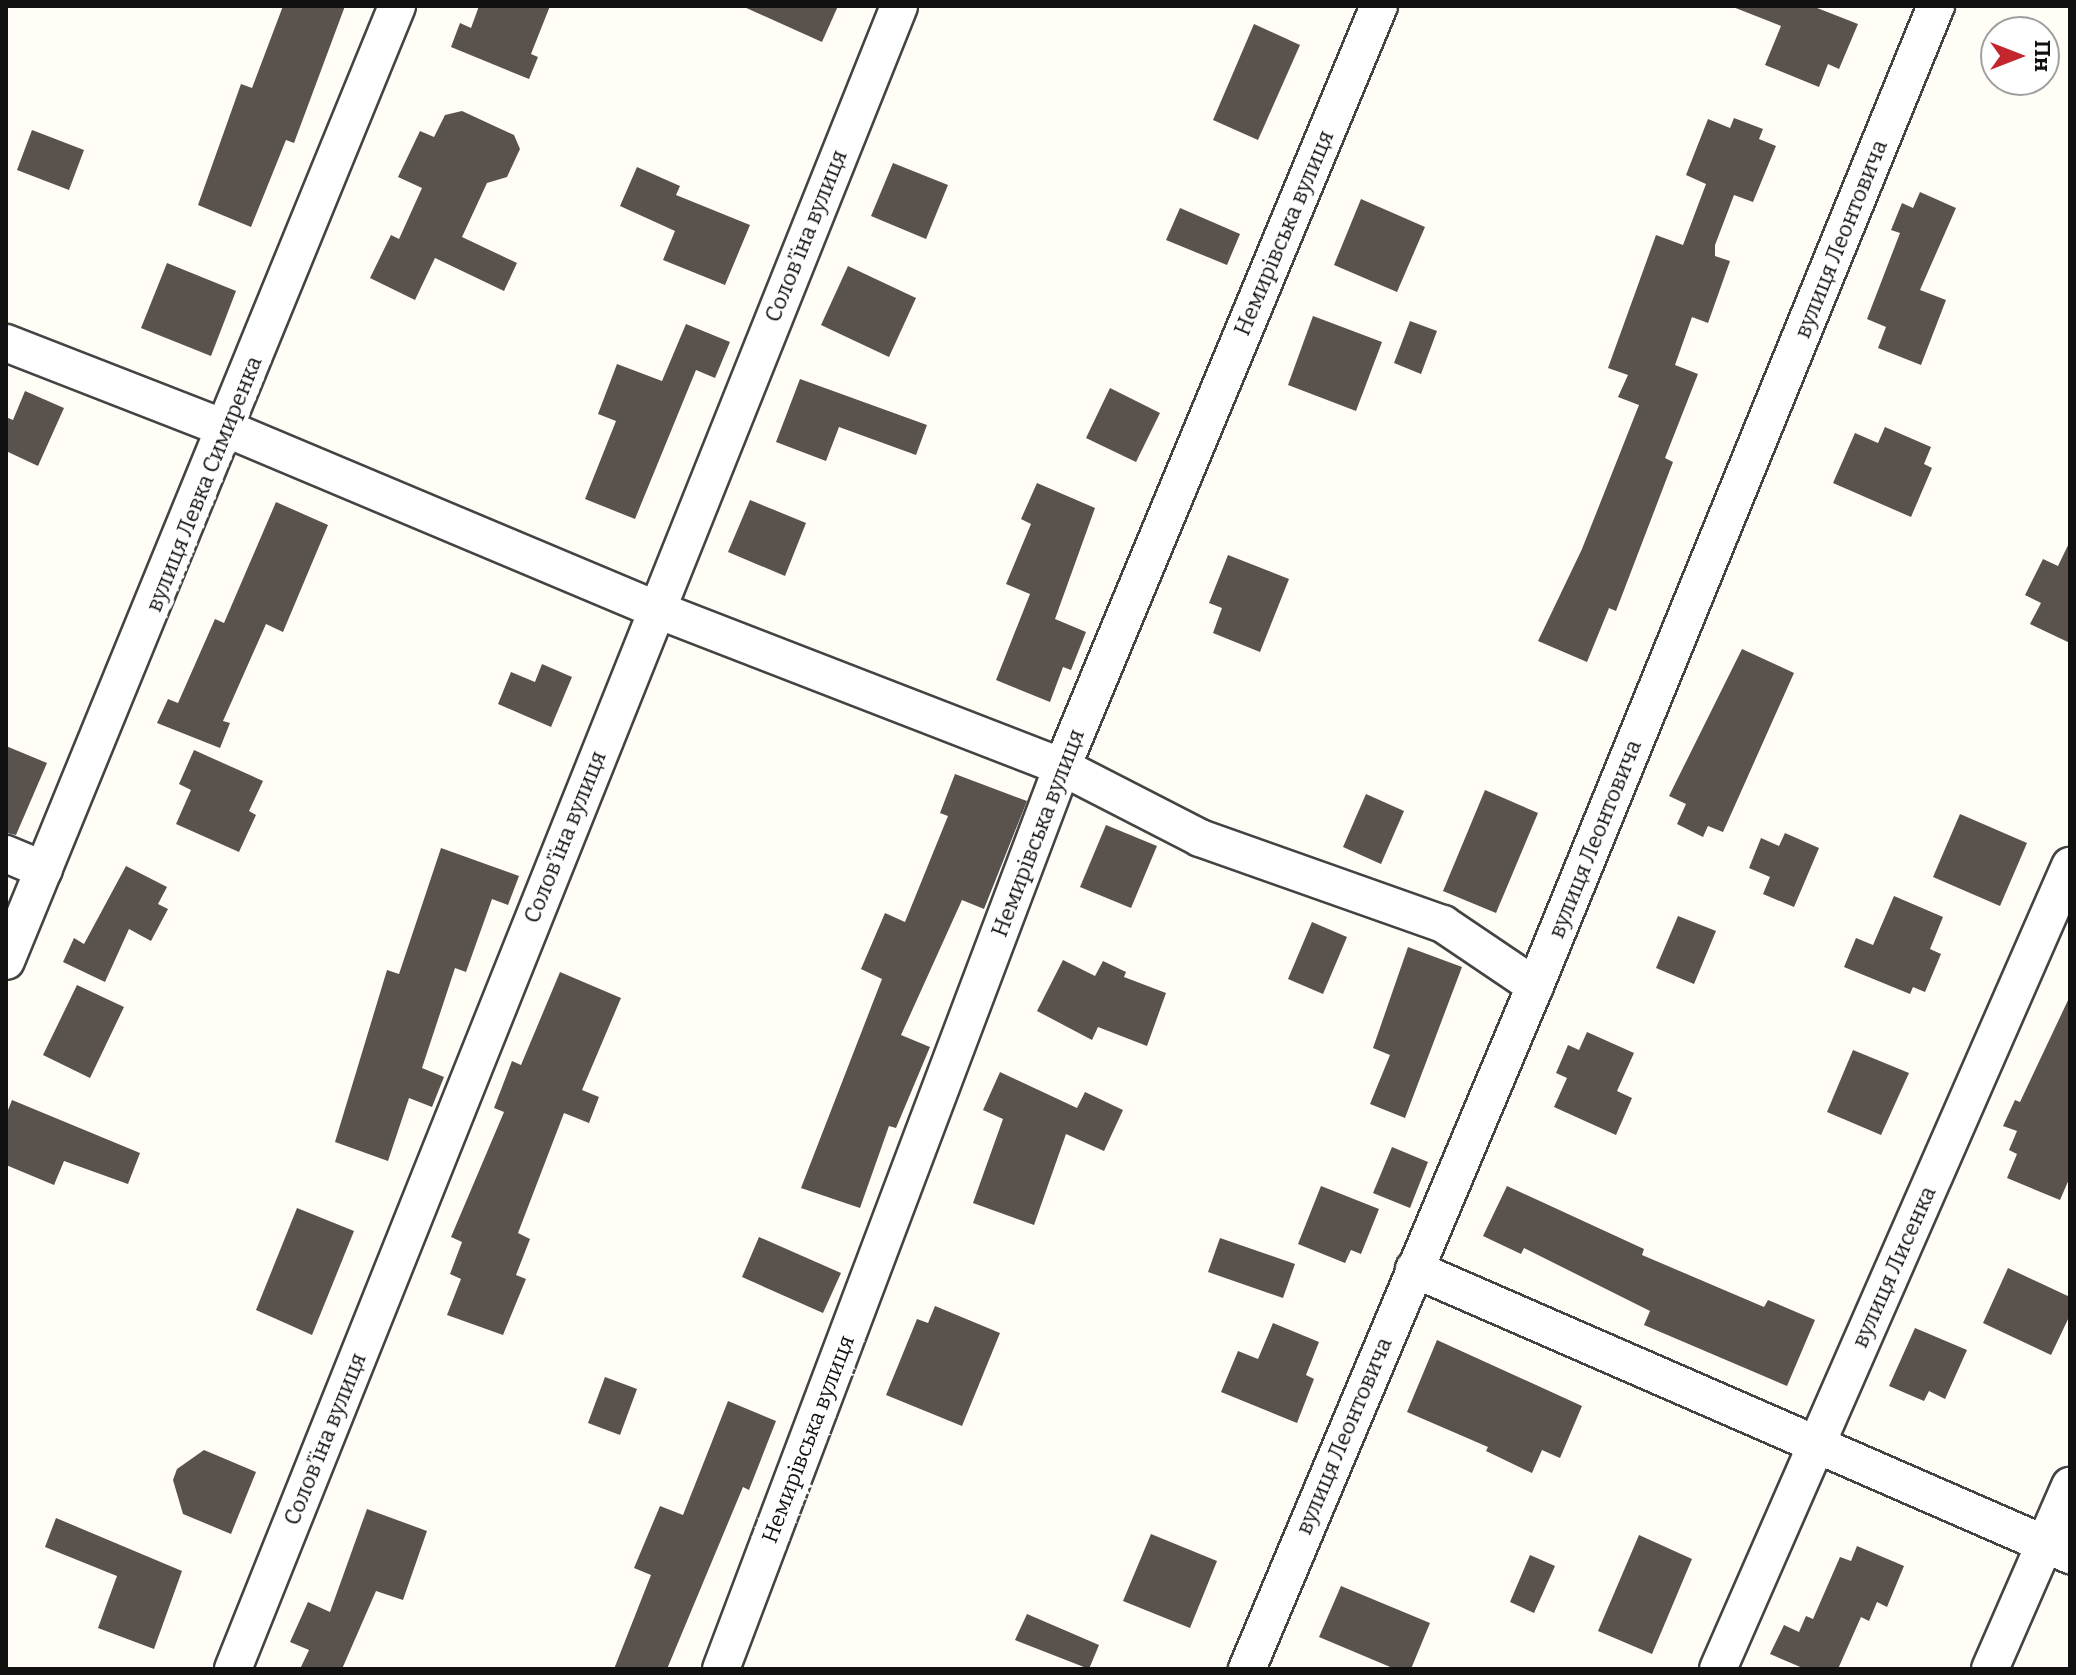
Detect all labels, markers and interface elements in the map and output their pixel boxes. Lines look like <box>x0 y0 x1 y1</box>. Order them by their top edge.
north arrow <box>1980 16 2060 96</box>
text: Пн <box>2029 40 2056 72</box>
street label: Немирівська вулиця <box>1229 127 1339 339</box>
street label: вулиця Леонтовича <box>1789 136 1893 342</box>
street label: Соловʼїна вулиця <box>759 146 853 326</box>
street label: вулиця Левка Симиренка <box>141 352 267 616</box>
street label: Немирівська вулиця <box>986 725 1090 941</box>
street label: вулиця Леонтовича <box>1543 736 1647 942</box>
street label: Соловʼїна вулиця <box>518 747 612 927</box>
street label: вулиця Лисенка <box>1847 1182 1941 1352</box>
street label: Немирівська вулиця <box>756 1331 860 1547</box>
street label: вулиця Леонтовича <box>1291 1334 1397 1538</box>
street label: Соловʼїна вулиця <box>278 1349 372 1529</box>

